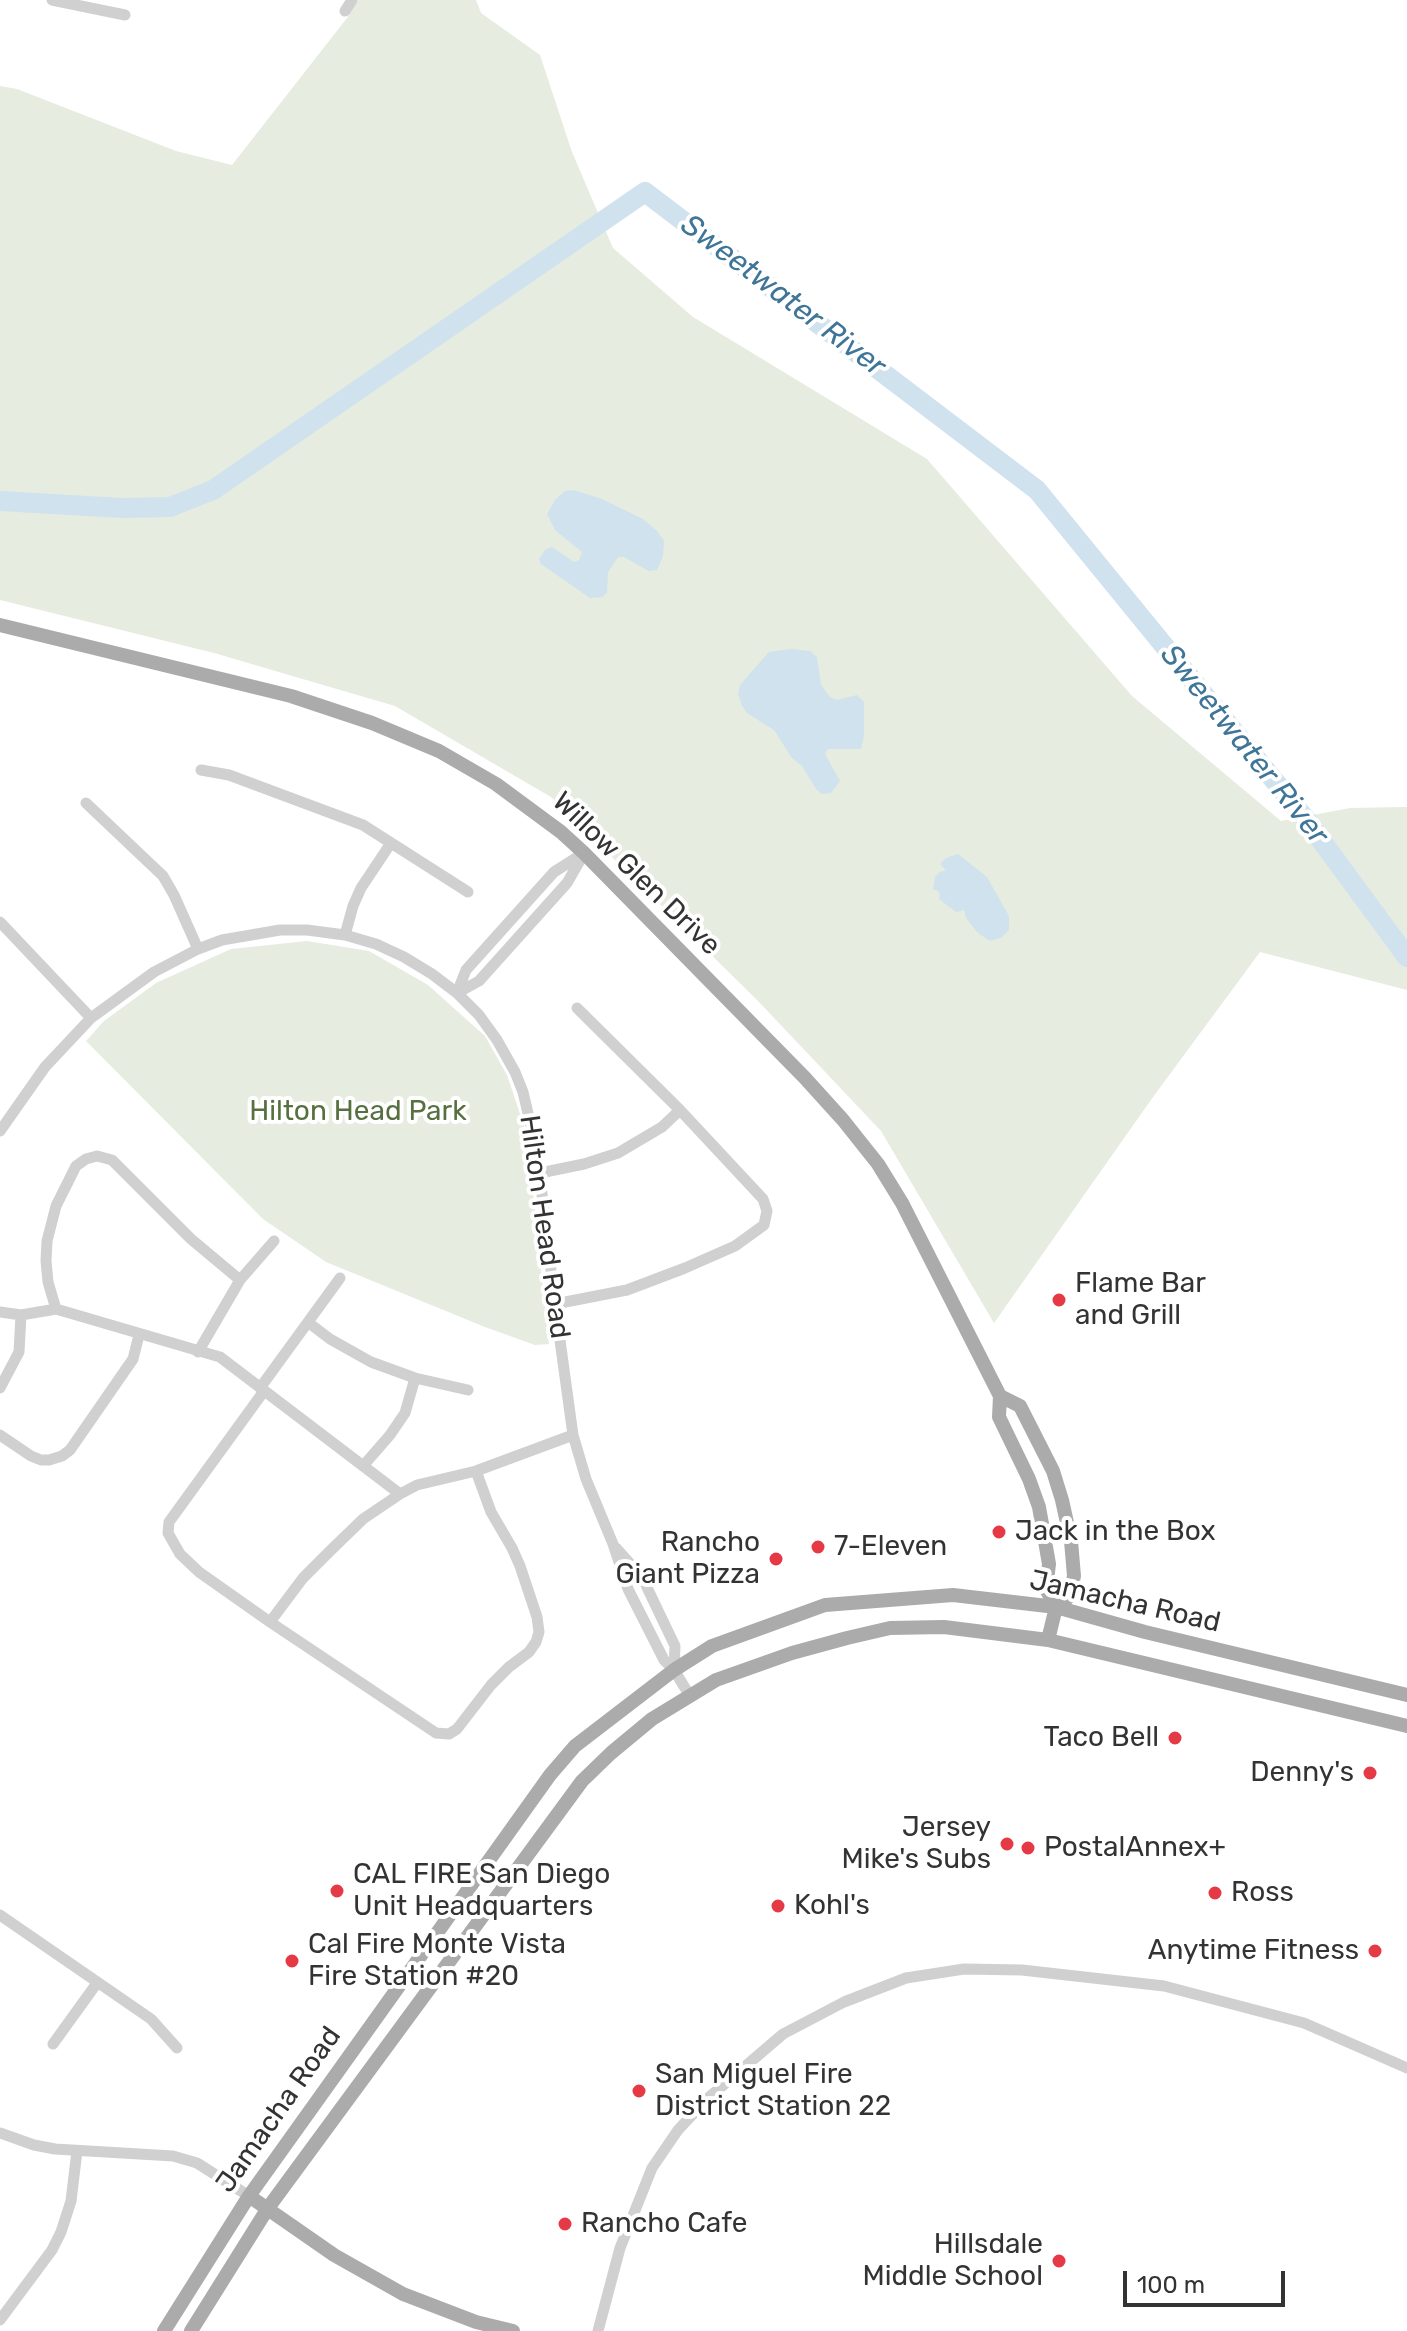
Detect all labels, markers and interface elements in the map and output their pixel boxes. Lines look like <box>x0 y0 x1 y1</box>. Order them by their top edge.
water label: Sweetwater River <box>673 207 893 385</box>
water label: Sweetwater River <box>1152 638 1336 852</box>
street label: Willow Glen Drive <box>545 785 727 963</box>
park label: Hilton Head Park <box>249 1095 467 1129</box>
street label: Hilton Head Road <box>512 1113 576 1341</box>
place label: Flame Bar and Grill <box>1075 1267 1206 1333</box>
marker: Flame Bar and Grill <box>1050 1291 1068 1309</box>
place label: Jack in the Box <box>1015 1515 1215 1549</box>
marker: Jack in the Box <box>990 1523 1008 1541</box>
place label: Rancho Giant Pizza <box>615 1526 760 1592</box>
place label: 7-Eleven <box>834 1530 947 1564</box>
marker: 7-Eleven <box>809 1538 827 1556</box>
marker: Rancho Giant Pizza <box>767 1550 785 1568</box>
street label: Jamacha Road <box>1026 1564 1224 1640</box>
place label: Taco Bell <box>1044 1721 1159 1755</box>
marker: Taco Bell <box>1166 1729 1184 1747</box>
place label: Denny's <box>1250 1756 1354 1790</box>
marker: Denny's <box>1361 1764 1379 1782</box>
place label: Jersey Mike's Subs <box>841 1811 991 1877</box>
place label: PostalAnnex+ <box>1044 1831 1226 1865</box>
marker: Jersey Mike's Subs <box>998 1835 1016 1853</box>
marker: PostalAnnex+ <box>1019 1839 1037 1857</box>
place label: CAL FIRE San Diego Unit Headquarters <box>353 1858 610 1924</box>
place label: Ross <box>1231 1876 1294 1910</box>
marker: CAL FIRE San Diego Unit Headquarters <box>328 1882 346 1900</box>
marker: Ross <box>1206 1884 1224 1902</box>
place label: Kohl's <box>794 1889 870 1923</box>
marker: Kohl's <box>769 1897 787 1915</box>
place label: Cal Fire Monte Vista Fire Station #20 <box>308 1928 566 1994</box>
place label: Anytime Fitness <box>1148 1934 1359 1968</box>
marker: Anytime Fitness <box>1366 1942 1384 1960</box>
marker: Cal Fire Monte Vista Fire Station #20 <box>283 1952 301 1970</box>
street label: Jamacha Road <box>209 2021 349 2199</box>
place label: San Miguel Fire District Station 22 <box>655 2058 891 2124</box>
marker: San Miguel Fire District Station 22 <box>630 2082 648 2100</box>
place label: Rancho Cafe <box>581 2207 747 2241</box>
marker: Rancho Cafe <box>556 2215 574 2233</box>
place label: Hillsdale Middle School <box>862 2228 1043 2294</box>
marker: Hillsdale Middle School <box>1050 2252 1068 2270</box>
scale bar <box>1127 2255 1289 2305</box>
text: 100 m <box>1137 2271 1205 2299</box>

